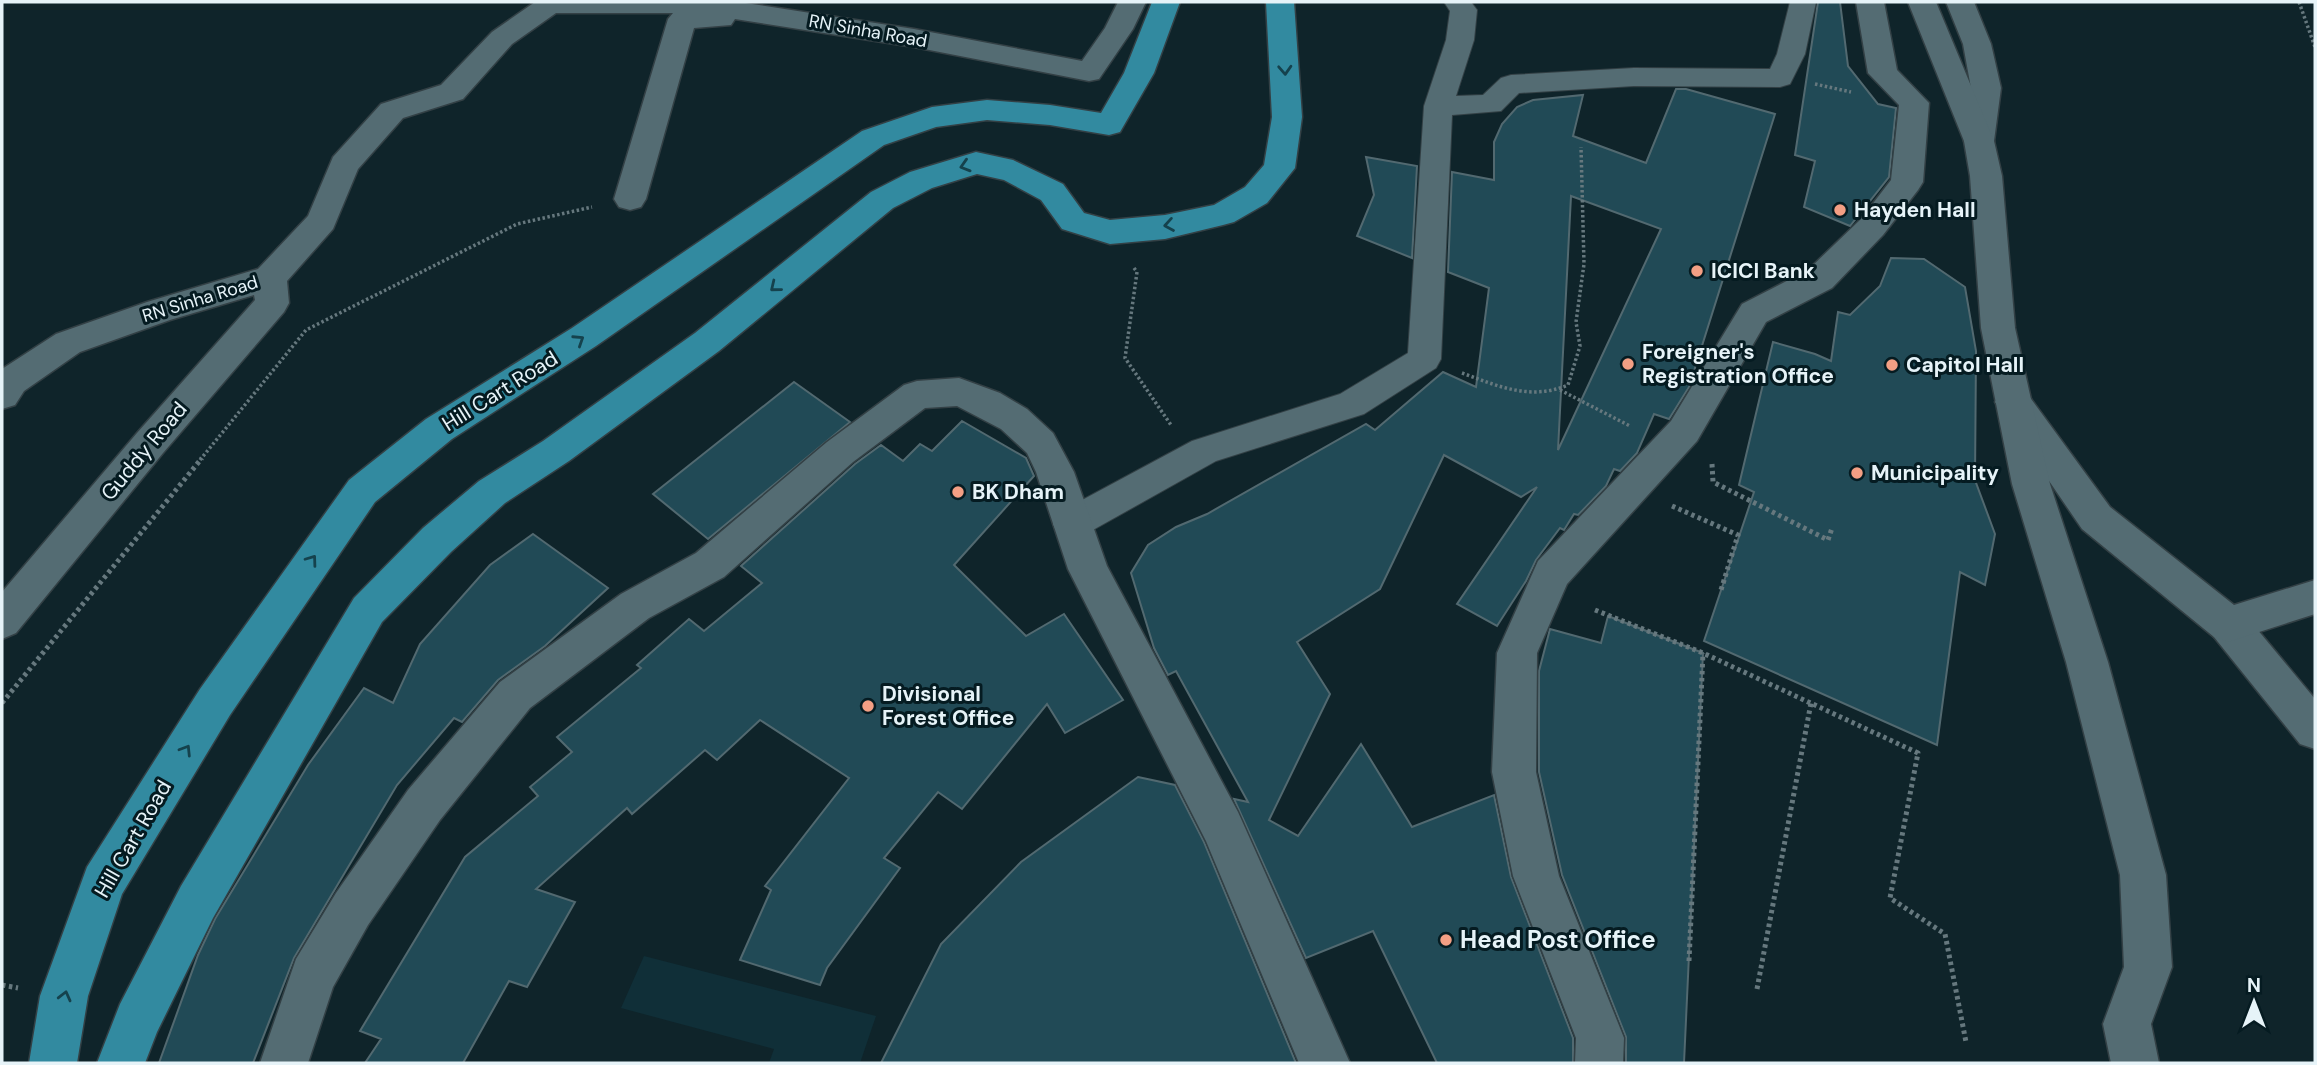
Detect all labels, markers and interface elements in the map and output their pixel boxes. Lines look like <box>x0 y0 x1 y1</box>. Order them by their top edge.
street label: RN Sinha Road <box>807 9 929 53</box>
one-way arrow <box>1277 65 1292 76</box>
one-way arrow <box>959 158 971 173</box>
place label: Hayden Hall <box>1854 196 1976 224</box>
marker: Hayden Hall <box>1832 202 1848 218</box>
one-way arrow <box>1163 217 1175 232</box>
place label: ICICI Bank <box>1711 257 1815 285</box>
marker: ICICI Bank <box>1689 263 1705 279</box>
street label: RN Sinha Road <box>139 270 261 328</box>
one-way arrow <box>771 278 783 291</box>
one-way arrow <box>571 336 584 349</box>
place label: Foreigner's Registration Office <box>1642 338 1834 390</box>
street label: Hill Cart Road <box>437 344 563 438</box>
place label: Capitol Hall <box>1906 351 2024 379</box>
marker: Foreigner's Registration Office <box>1620 356 1636 372</box>
marker: Capitol Hall <box>1884 357 1900 373</box>
street label: Guddy Road <box>95 396 193 506</box>
place label: Municipality <box>1871 459 1999 487</box>
marker: Municipality <box>1849 465 1865 481</box>
place label: BK Dham <box>972 478 1064 506</box>
marker: BK Dham <box>950 484 966 500</box>
one-way arrow <box>304 555 316 568</box>
place label: Divisional Forest Office <box>882 680 1014 732</box>
marker: Divisional Forest Office <box>860 698 876 714</box>
one-way arrow <box>177 744 190 757</box>
street label: Hill Cart Road <box>88 775 178 903</box>
place label: Head Post Office <box>1460 924 1656 955</box>
marker: Head Post Office <box>1438 932 1454 948</box>
north arrow <box>2219 967 2289 1037</box>
text: N <box>2247 973 2261 998</box>
one-way arrow <box>57 990 71 1002</box>

